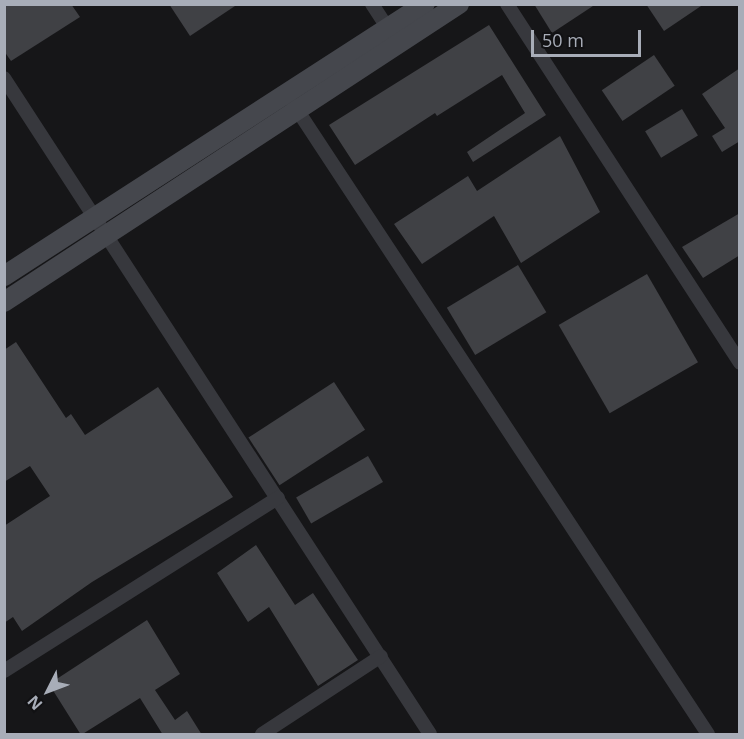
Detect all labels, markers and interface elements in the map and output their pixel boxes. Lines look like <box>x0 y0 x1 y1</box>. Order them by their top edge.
scale bar <box>534 18 644 56</box>
text: 50 m <box>542 28 584 52</box>
north arrow <box>18 661 78 721</box>
text: N <box>22 691 47 715</box>

